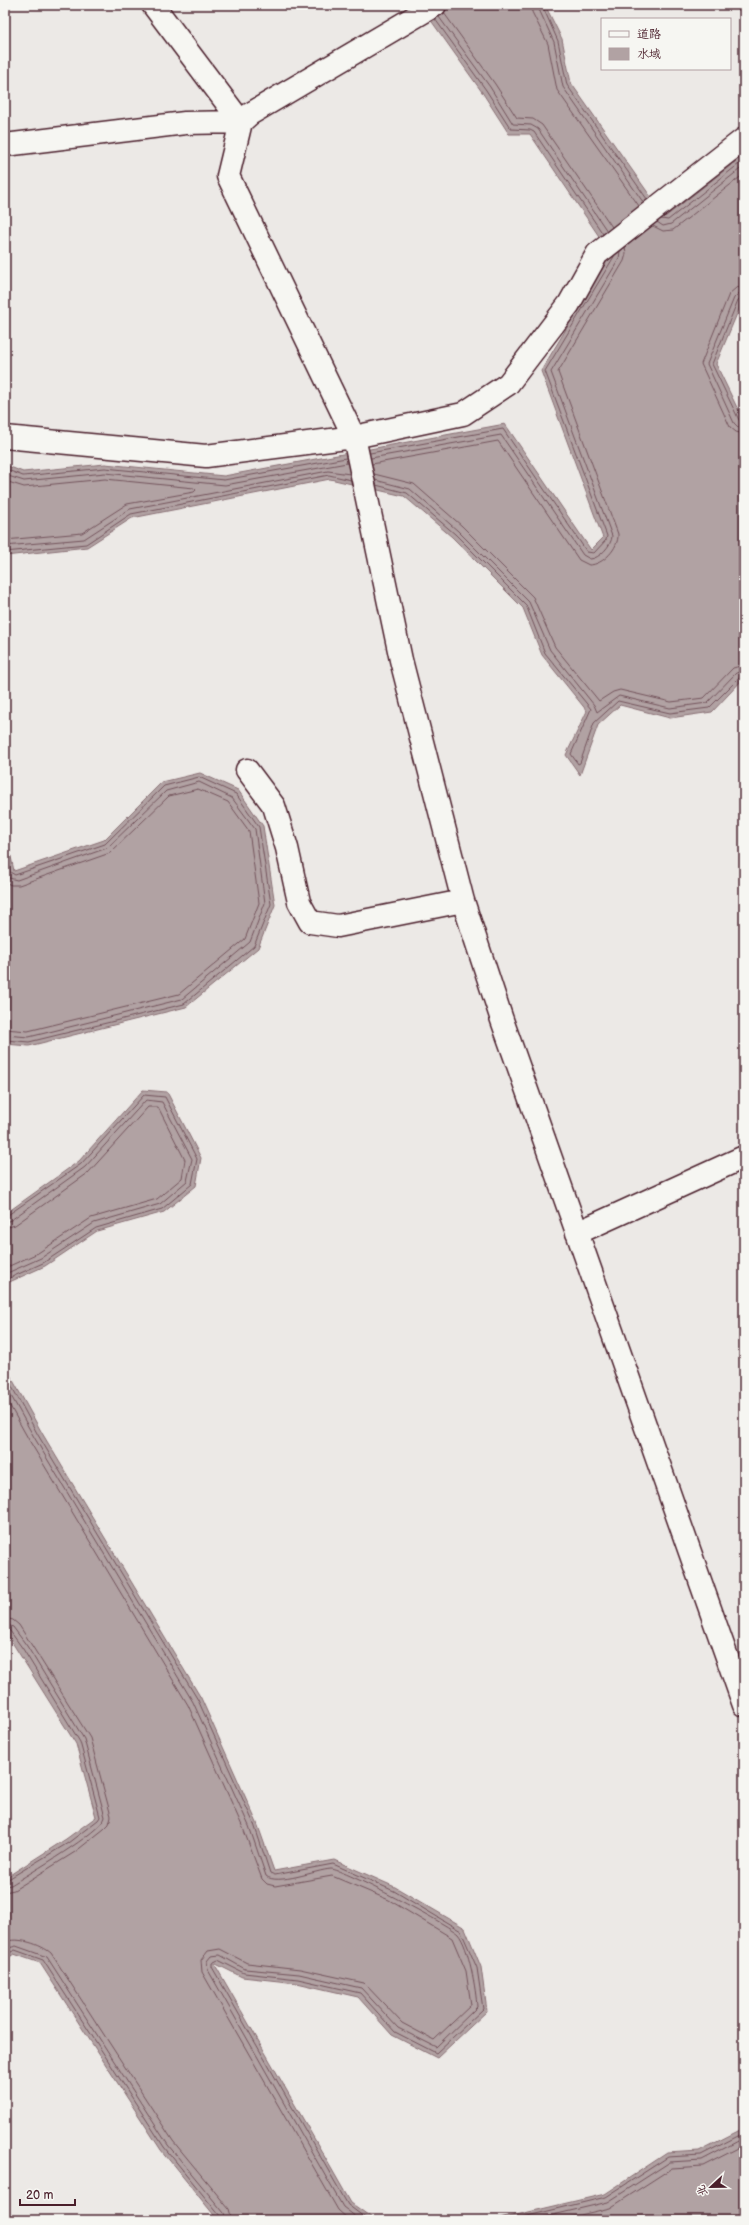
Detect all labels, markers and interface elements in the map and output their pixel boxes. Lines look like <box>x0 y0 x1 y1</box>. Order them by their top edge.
legend <box>601 18 731 70</box>
text: 道路 <box>637 27 661 42</box>
text: 水域 <box>637 47 661 62</box>
north arrow <box>691 2167 731 2207</box>
scale bar <box>20 2181 75 2207</box>
text: 北 <box>694 2183 710 2198</box>
text: 20 m <box>26 2188 53 2203</box>

